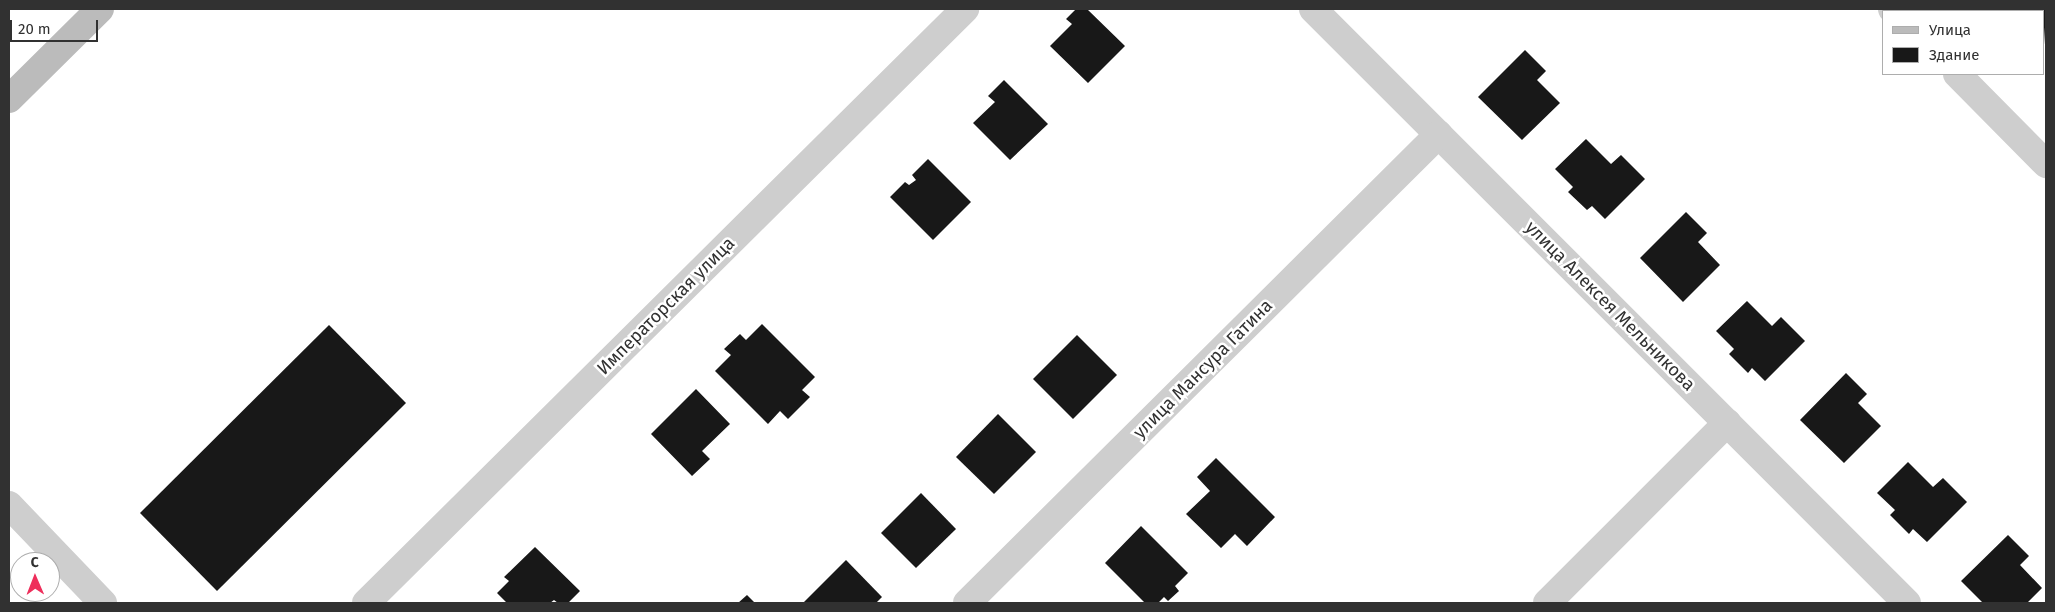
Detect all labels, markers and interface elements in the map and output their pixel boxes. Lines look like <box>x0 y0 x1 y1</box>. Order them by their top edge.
scale bar <box>12 10 100 42</box>
legend <box>1882 10 2045 75</box>
text: 20 m <box>18 20 51 38</box>
text: Улица <box>1929 21 1971 39</box>
text: Здание <box>1929 46 1979 64</box>
street label: улица Алексея Мельникова <box>1521 217 1699 395</box>
street label: Императорская улица <box>593 233 739 379</box>
street label: улица Мансура Гатина <box>1129 295 1277 443</box>
north arrow <box>10 552 60 602</box>
text: С <box>31 554 39 571</box>

